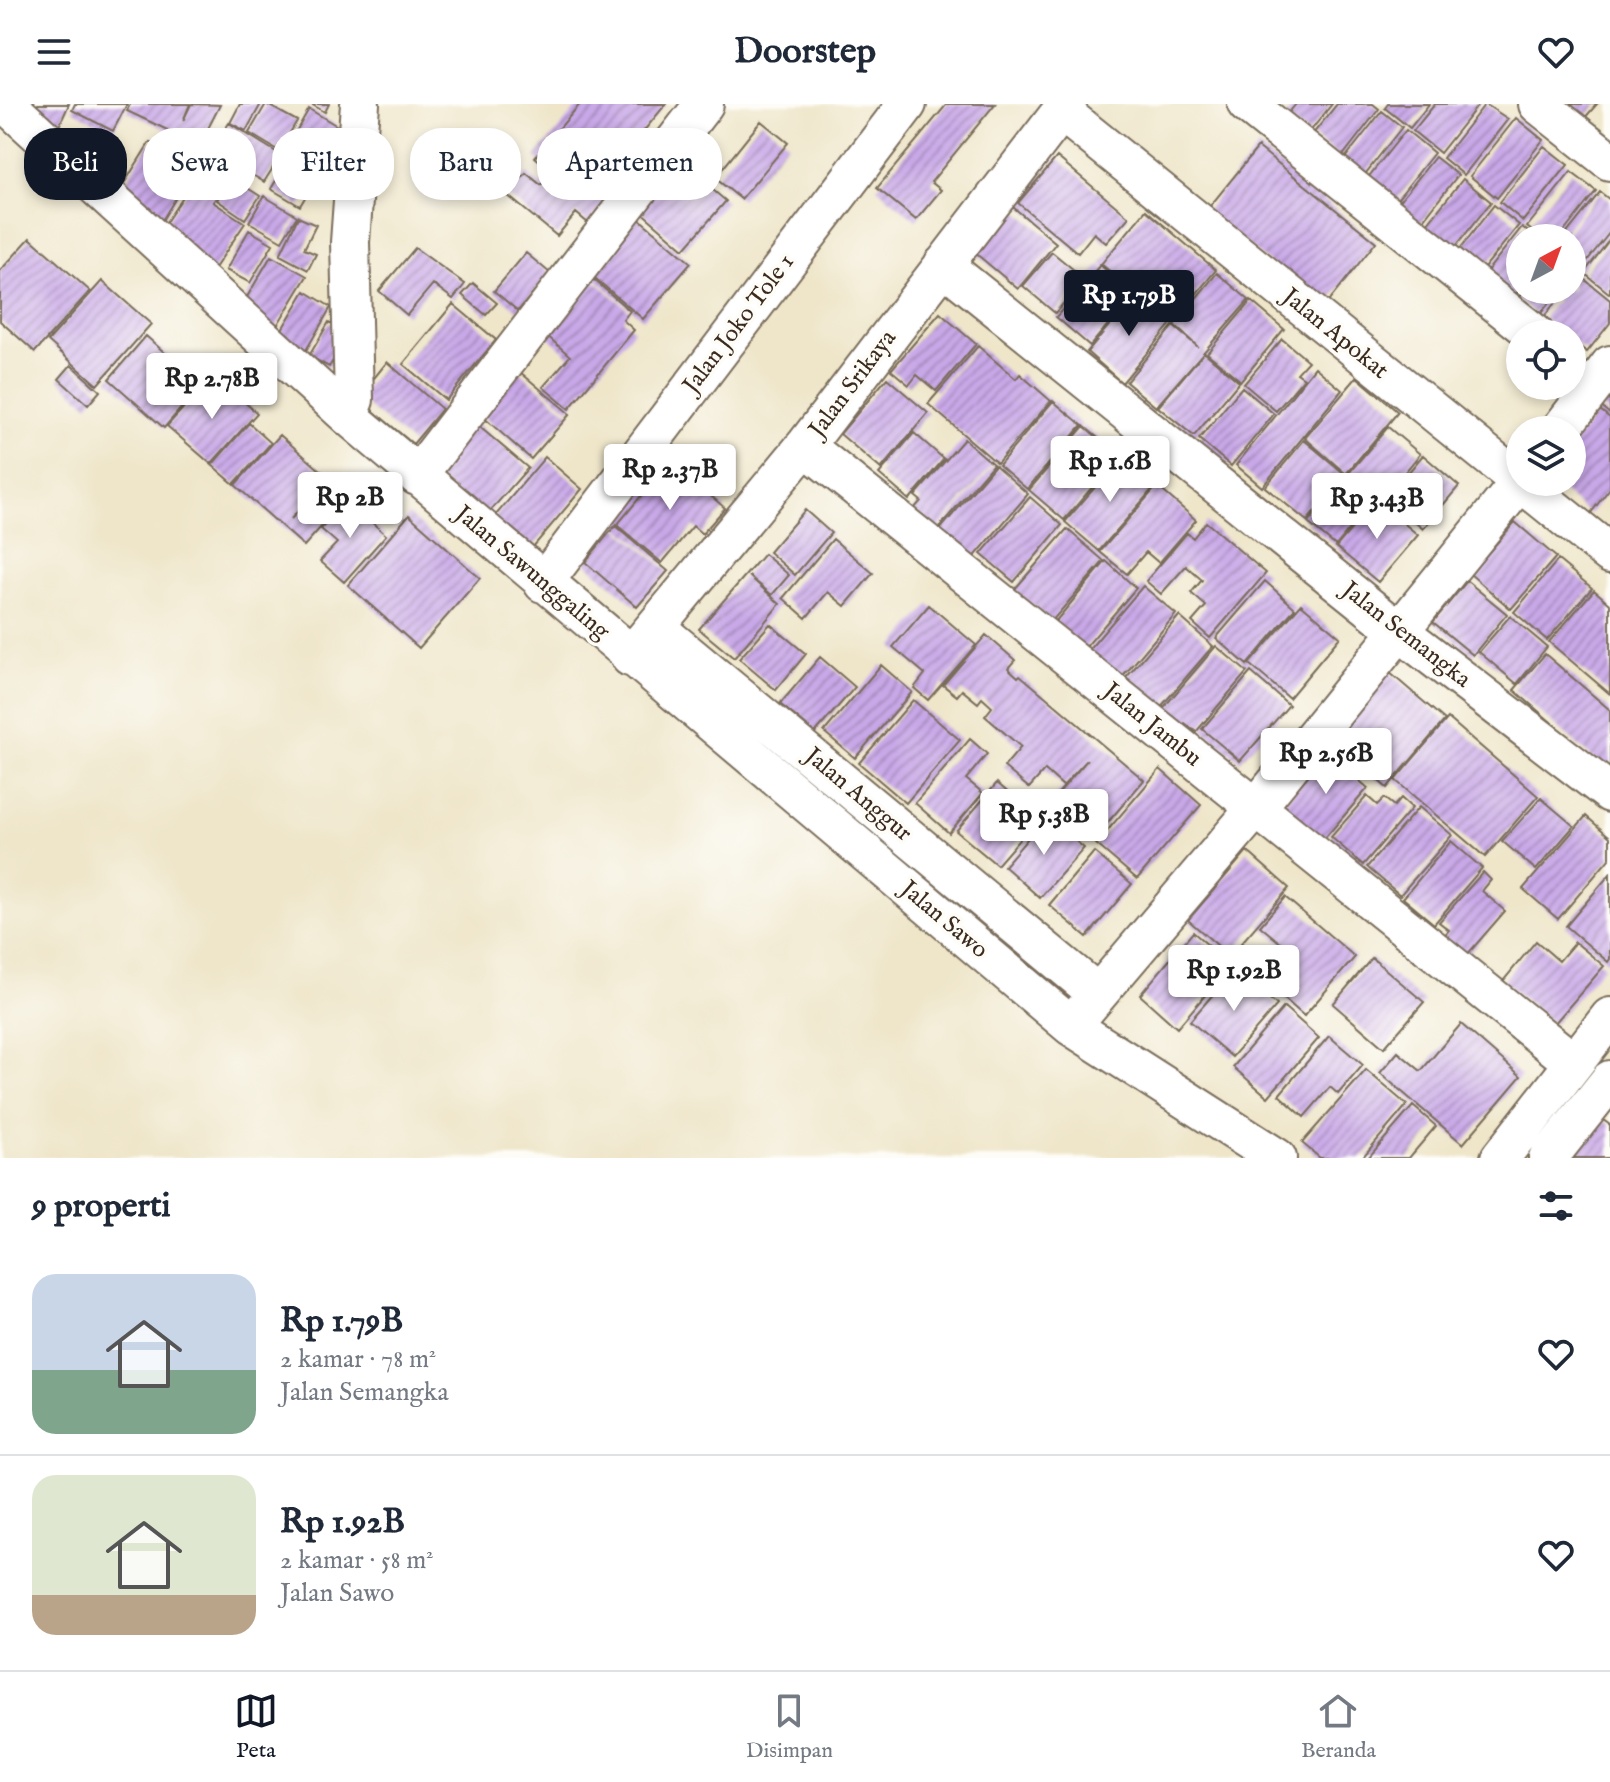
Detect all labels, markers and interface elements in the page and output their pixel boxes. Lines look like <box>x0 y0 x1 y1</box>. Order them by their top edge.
text: Doorstep <box>734 29 876 75</box>
icon: menu <box>32 30 76 74</box>
icon: heart <box>1534 30 1578 74</box>
chip: Beli <box>24 128 127 200</box>
chip: Sewa <box>143 128 256 200</box>
chip: Filter <box>272 128 394 200</box>
chip: Baru <box>410 128 521 200</box>
chip: Apartemen <box>537 128 722 200</box>
north arrow <box>1506 224 1586 304</box>
map controls <box>1506 224 1586 496</box>
street label: Jalan Joko Tole 1 <box>675 248 802 402</box>
pin: Rp 1.79B <box>1046 270 1212 338</box>
text: Rp 1.79B <box>1082 279 1176 312</box>
street label: Jalan Apokat <box>1273 280 1394 386</box>
button: locate <box>1506 320 1586 400</box>
street label: Jalan Srikaya <box>801 323 904 446</box>
pin: Rp 2.78B <box>129 353 295 421</box>
text: Rp 2.78B <box>164 362 260 395</box>
button: layers <box>1506 416 1586 496</box>
pin: Rp 1.6B <box>1036 436 1184 504</box>
pin: Rp 2.37B <box>587 444 753 512</box>
text: Rp 1.6B <box>1069 445 1151 478</box>
text: Rp 2.37B <box>622 453 718 486</box>
pin: Rp 2B <box>294 472 406 540</box>
pin: Rp 3.43B <box>1294 473 1460 541</box>
text: Rp 2B <box>316 481 384 514</box>
text: Rp 3.43B <box>1330 482 1424 515</box>
street label: Jalan Sawunggaling <box>446 497 617 648</box>
street label: Jalan Semangka <box>1333 573 1477 696</box>
street label: Jalan Jambu <box>1094 674 1207 774</box>
pin: Rp 2.56B <box>1243 728 1409 796</box>
text: Rp 2.56B <box>1279 737 1373 770</box>
street label: Jalan Anggur <box>796 739 918 849</box>
pin: Rp 5.38B <box>961 789 1127 857</box>
text: Rp 5.38B <box>998 798 1090 831</box>
street label: Jalan Sawo <box>891 872 994 966</box>
pin: Rp 1.92B <box>1151 945 1317 1013</box>
text: Rp 1.92B <box>1186 954 1282 987</box>
icon: filters <box>1534 1184 1578 1228</box>
text: 9 properti <box>32 1185 171 1228</box>
text: Rp 1.79B <box>280 1300 403 1343</box>
icon: home <box>96 1306 192 1402</box>
icon: heart <box>1534 1332 1578 1376</box>
text: 2 kamar · 78 m² <box>280 1343 436 1376</box>
text: Jalan Semangka <box>280 1376 449 1409</box>
text: Rp 1.92B <box>280 1501 405 1544</box>
icon: home <box>96 1507 192 1603</box>
icon: heart <box>1534 1533 1578 1577</box>
text: 2 kamar · 58 m² <box>280 1544 434 1577</box>
text: Jalan Sawo <box>280 1577 394 1610</box>
tab: Peta <box>234 1689 278 1765</box>
tab: Disimpan <box>746 1689 833 1765</box>
tab: Beranda <box>1301 1689 1376 1765</box>

